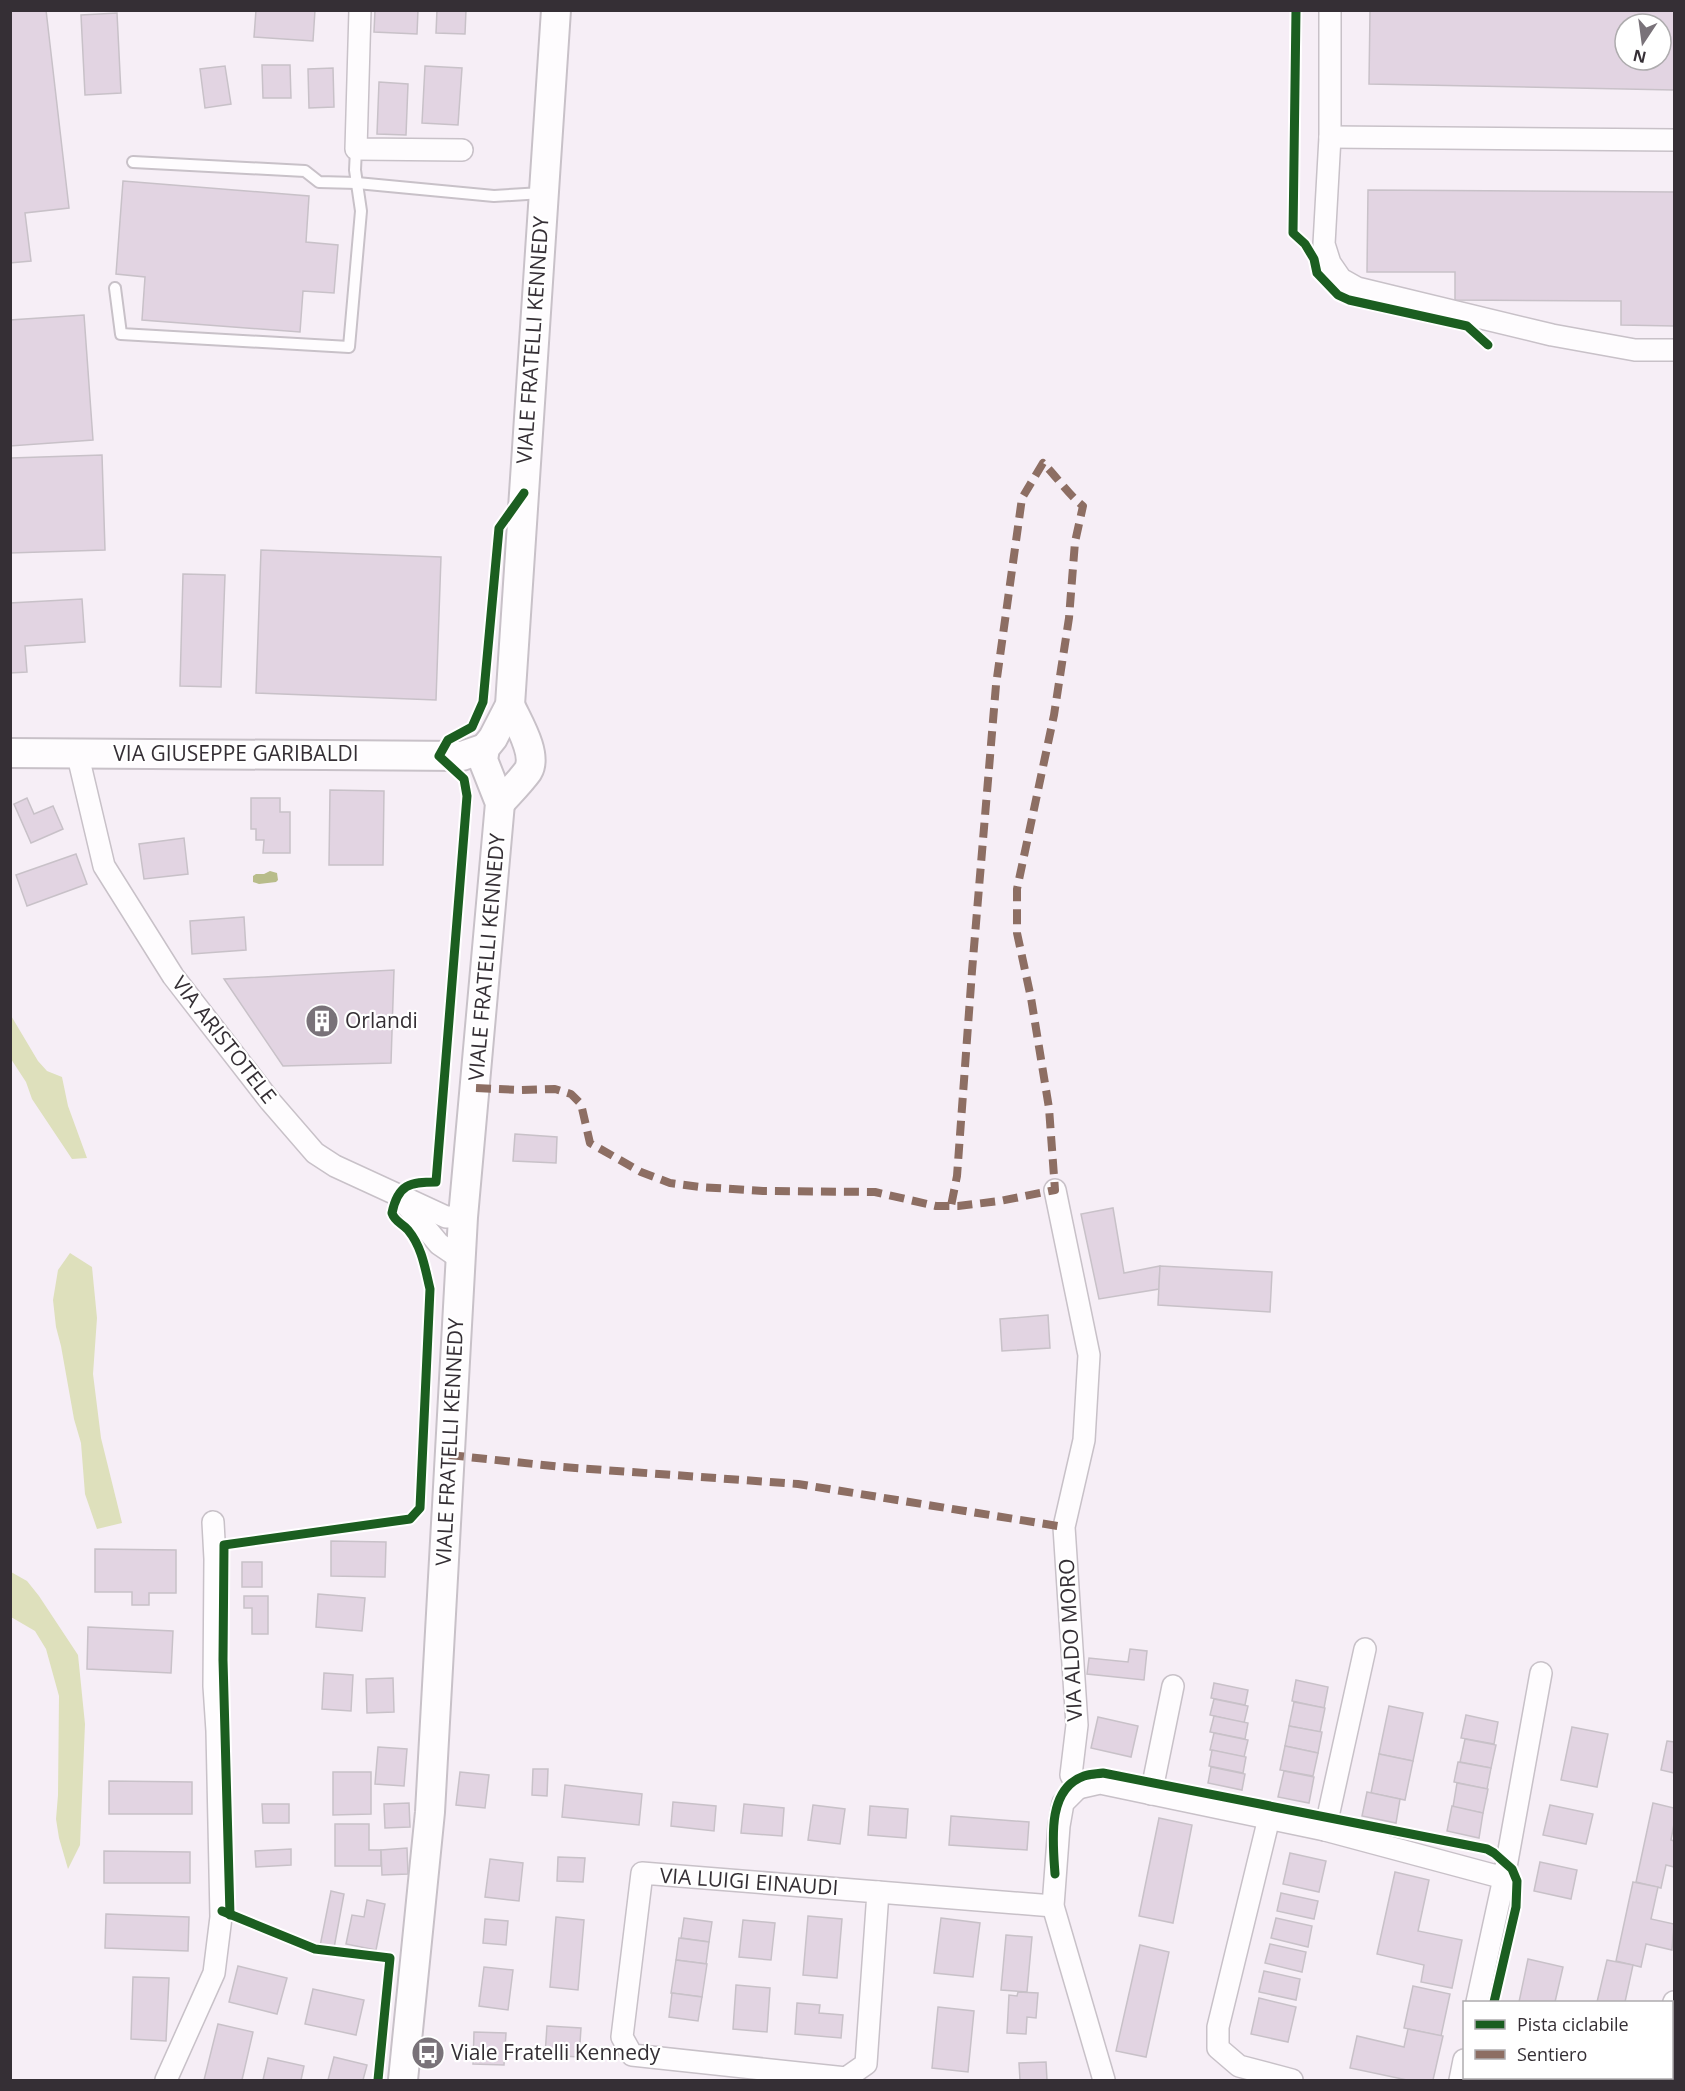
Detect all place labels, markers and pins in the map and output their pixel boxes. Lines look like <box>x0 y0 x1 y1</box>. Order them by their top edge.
building icon: Orlandi <box>304 1003 340 1039</box>
place label: Orlandi <box>345 1006 418 1034</box>
bus stop icon: Viale Fratelli Kennedy <box>410 2035 446 2071</box>
place label: Viale Fratelli Kennedy <box>451 2038 661 2066</box>

